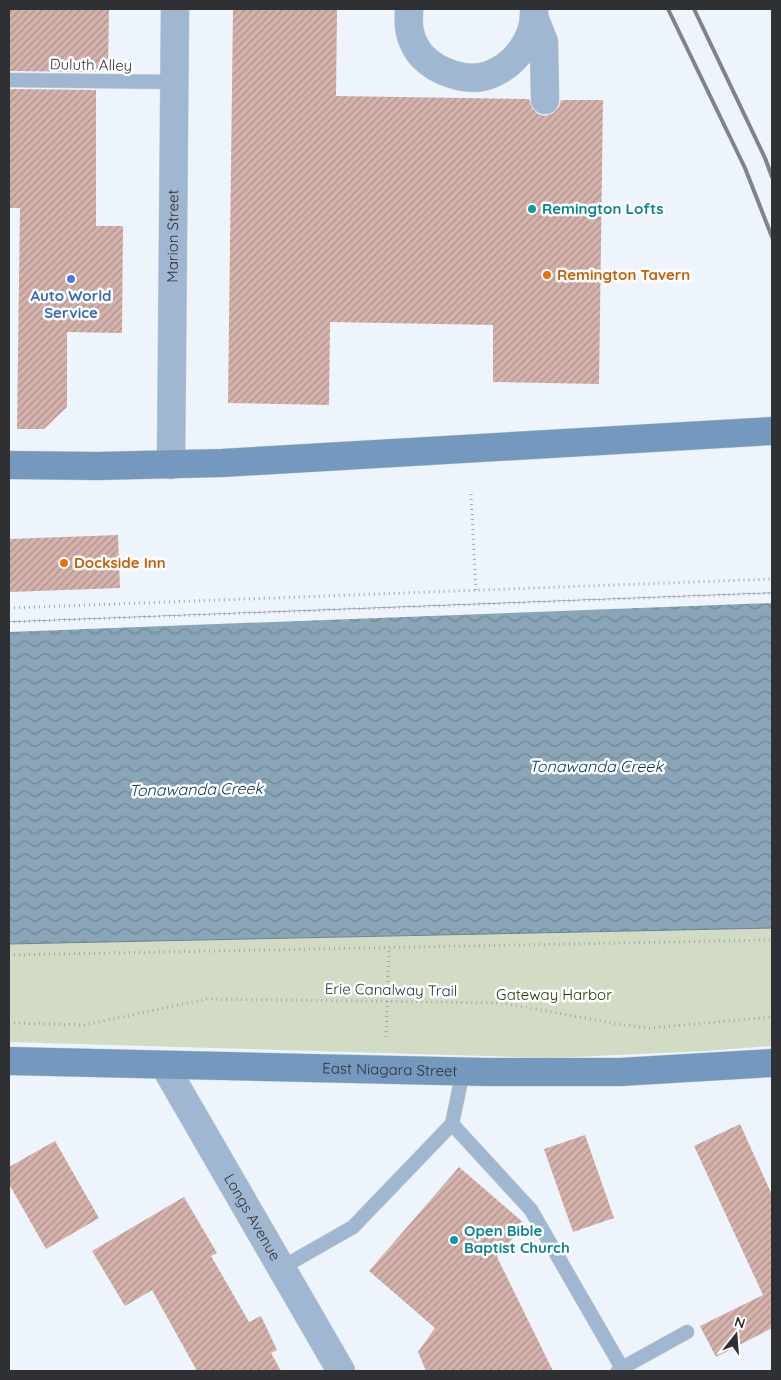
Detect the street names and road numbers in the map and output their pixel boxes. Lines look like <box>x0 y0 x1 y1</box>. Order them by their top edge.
street label: Duluth Alley <box>50 54 132 75</box>
street label: Marion Street <box>163 189 182 283</box>
street label: Erie Canalway Trail <box>325 979 457 1000</box>
street label: East Niagara Street <box>322 1058 458 1080</box>
street label: Longs Avenue <box>220 1170 285 1264</box>

